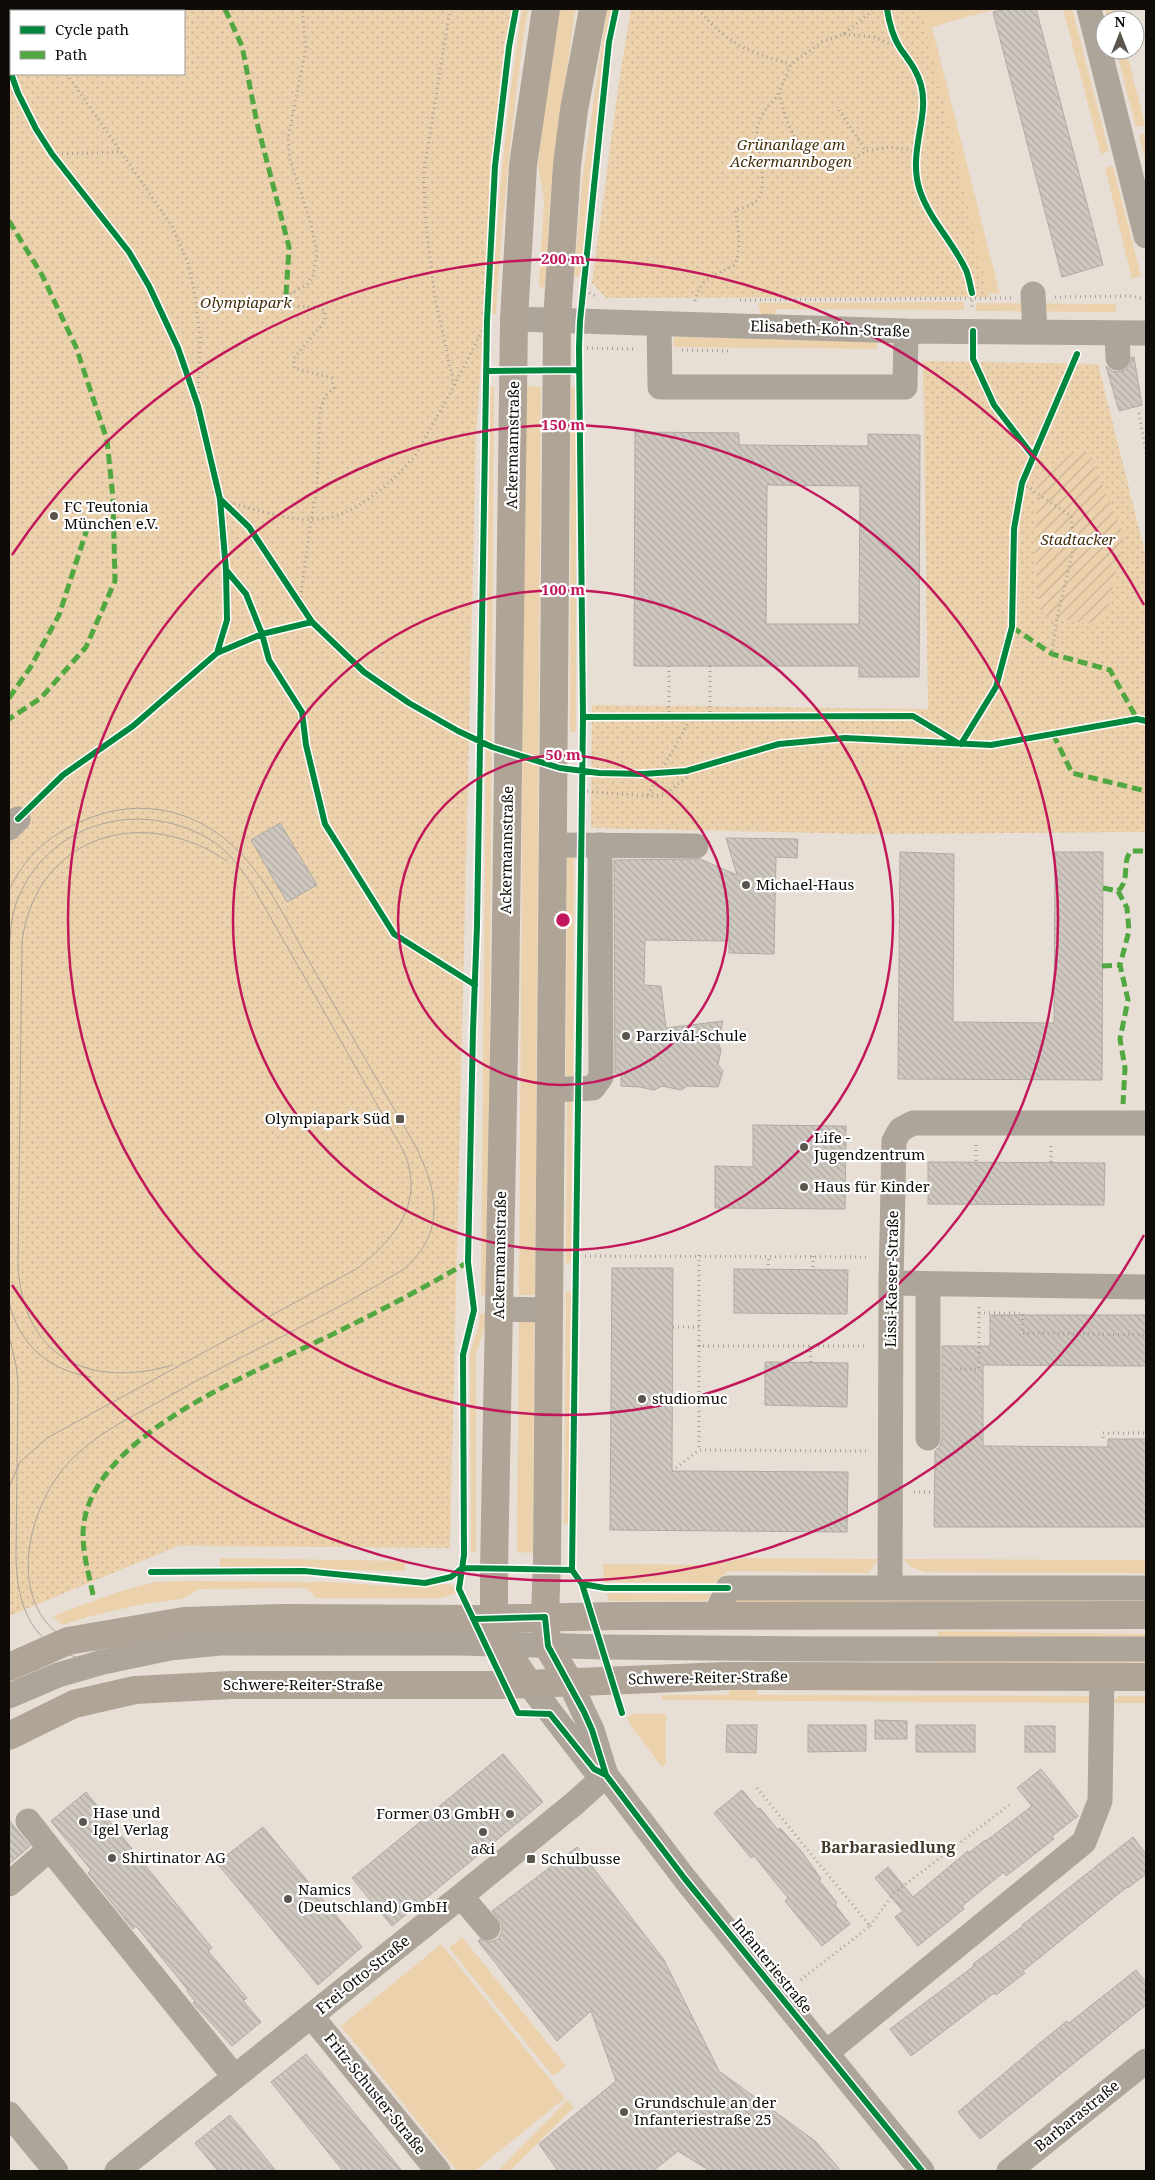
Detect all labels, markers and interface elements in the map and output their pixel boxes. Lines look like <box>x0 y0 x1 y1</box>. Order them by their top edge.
legend <box>10 10 185 75</box>
north arrow <box>1095 10 1145 60</box>
text: N <box>1114 12 1126 31</box>
text: Cycle path <box>55 19 130 39</box>
text: Path <box>55 44 88 64</box>
park label: Grünanlage am Ackermannbogen <box>729 134 852 171</box>
text: 200 m <box>541 248 585 268</box>
park label: Olympiapark <box>200 292 292 312</box>
street label: Elisabeth-Kohn-Straße <box>750 315 910 341</box>
street label: Ackermannstraße <box>501 381 523 509</box>
text: 150 m <box>541 414 585 434</box>
place label: FC Teutonia München e.V. <box>64 496 158 533</box>
marker: FC Teutonia München e.V. <box>48 510 60 522</box>
park label: Stadtacker <box>1040 529 1117 549</box>
text: 100 m <box>541 579 585 599</box>
text: 50 m <box>545 744 581 764</box>
street label: Ackermannstraße <box>495 786 517 914</box>
place label: Michael-Haus <box>756 874 854 894</box>
marker: Michael-Haus <box>740 879 752 891</box>
centre of rings <box>554 911 572 929</box>
place label: Parzivâl-Schule <box>636 1025 747 1045</box>
marker: Parzivâl-Schule <box>620 1030 632 1042</box>
place label: Olympiapark Süd <box>265 1108 390 1128</box>
marker: Olympiapark Süd <box>394 1113 406 1125</box>
place label: Life - Jugendzentrum <box>813 1127 925 1164</box>
marker: Life - Jugendzentrum <box>798 1141 810 1153</box>
place label: Haus für Kinder <box>814 1176 930 1196</box>
marker: Haus für Kinder <box>798 1181 810 1193</box>
street label: Ackermannstraße <box>488 1191 510 1319</box>
street label: Lissi-Kaeser-Straße <box>880 1210 902 1348</box>
place label: studiomuc <box>652 1388 727 1408</box>
marker: studiomuc <box>636 1393 648 1405</box>
street label: Schwere-Reiter-Straße <box>628 1666 788 1688</box>
street label: Schwere-Reiter-Straße <box>223 1674 383 1694</box>
place label: Hase und Igel Verlag <box>93 1802 169 1839</box>
place label: Former 03 GmbH <box>376 1803 500 1823</box>
marker: Former 03 GmbH <box>504 1808 516 1820</box>
marker: Hase und Igel Verlag <box>77 1816 89 1828</box>
marker: a&i <box>477 1826 489 1838</box>
district label: Barbarasiedlung <box>820 1836 956 1858</box>
place label: a&i <box>471 1838 495 1858</box>
place label: Shirtinator AG <box>122 1847 226 1867</box>
place label: Schulbusse <box>541 1848 621 1868</box>
marker: Shirtinator AG <box>106 1852 118 1864</box>
marker: Schulbusse <box>525 1853 537 1865</box>
place label: Namics (Deutschland) GmbH <box>298 1879 448 1916</box>
marker: Namics (Deutschland) GmbH <box>282 1893 294 1905</box>
street label: Infanteriestraße <box>728 1914 817 2017</box>
street label: Frei-Otto-Straße <box>311 1930 413 2018</box>
street label: Fritz-Schuster-Straße <box>320 2028 431 2158</box>
street label: Barbarastraße <box>1030 2075 1123 2155</box>
place label: Grundschule an der Infanteriestraße 25 <box>634 2092 776 2129</box>
marker: Grundschule an der Infanteriestraße 25 <box>618 2106 630 2118</box>

